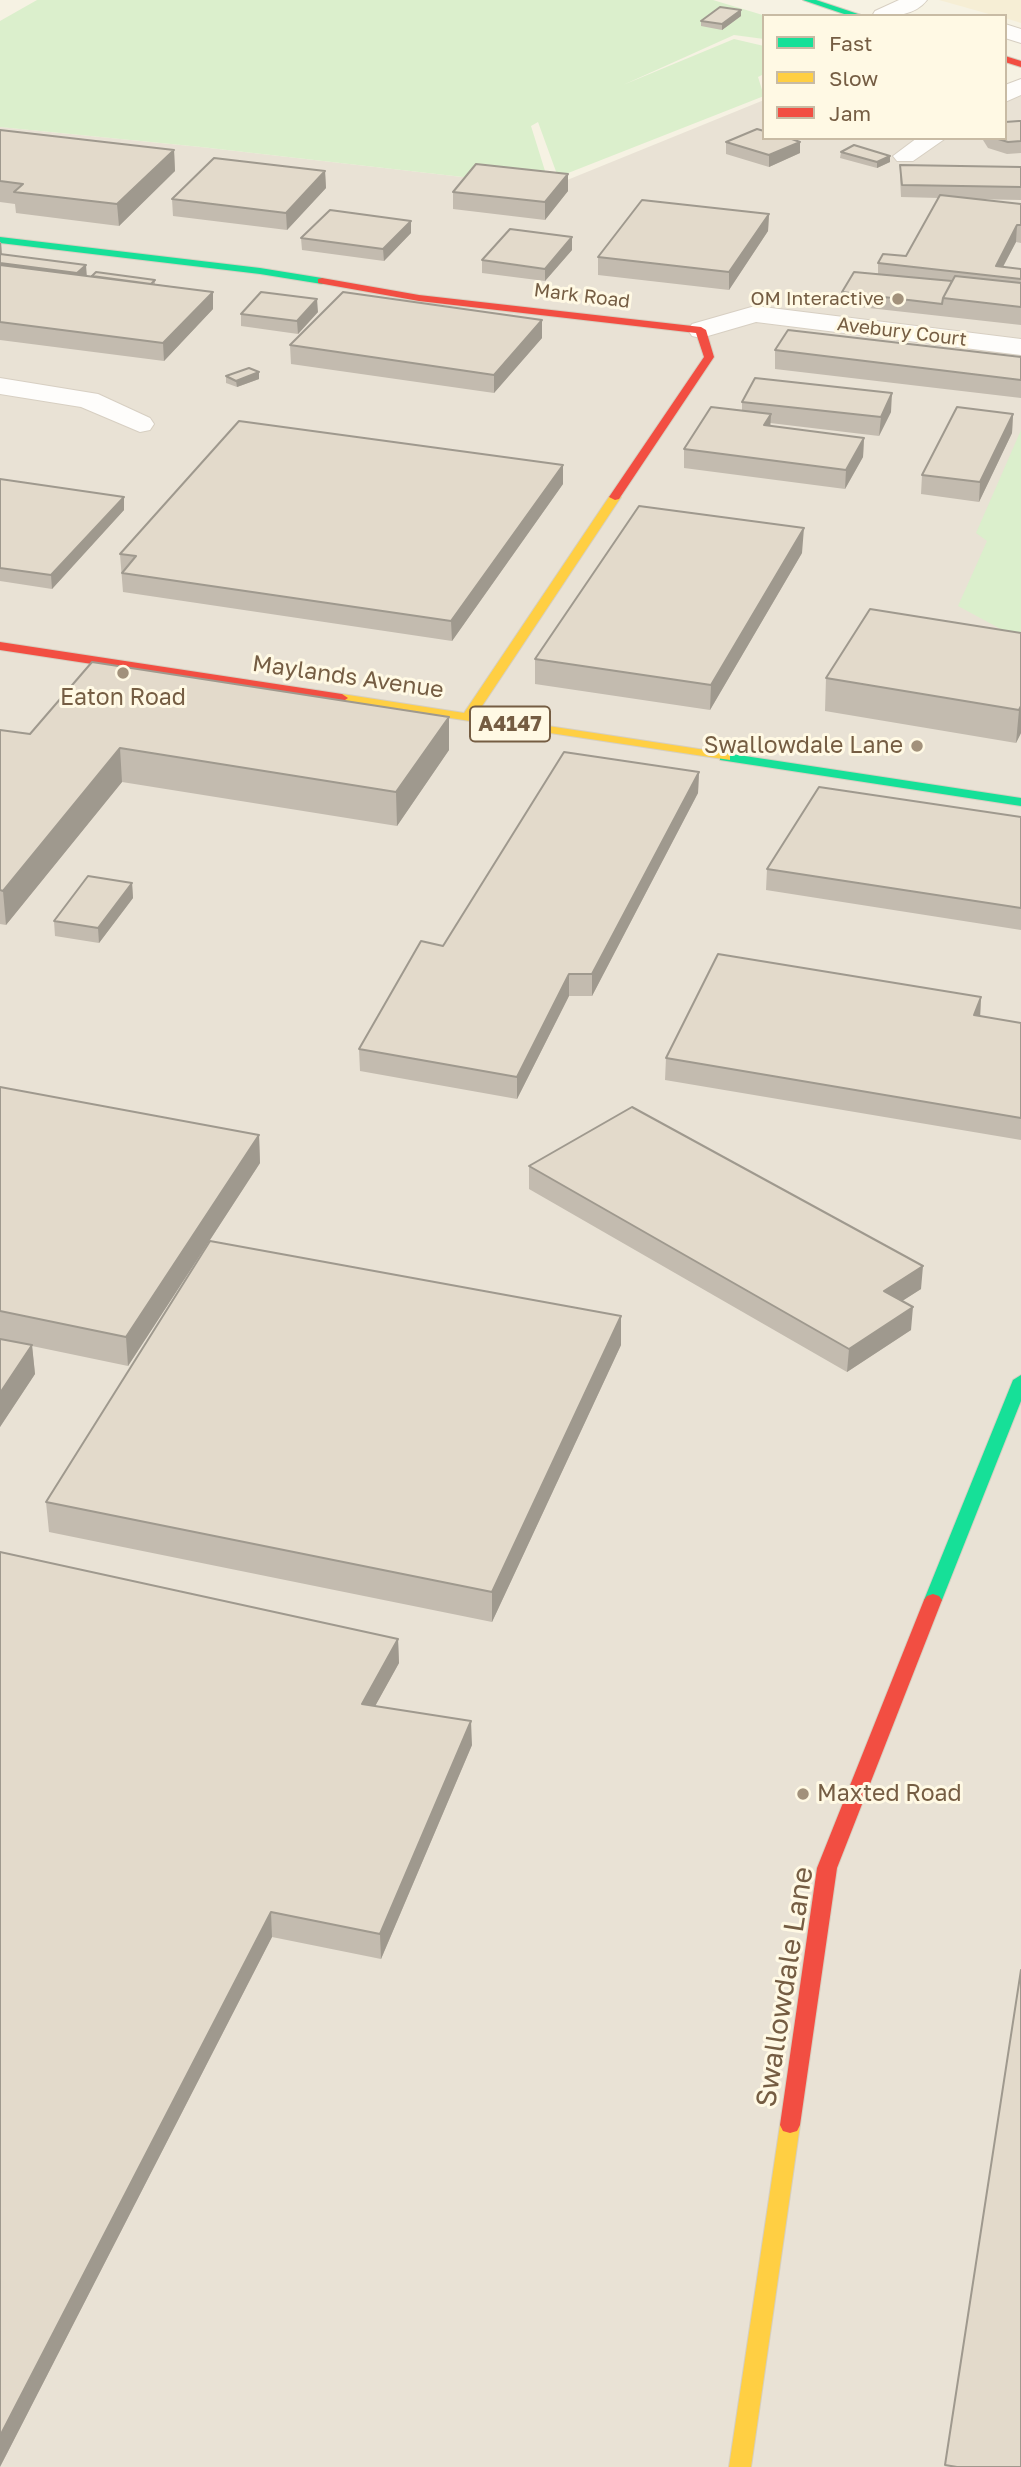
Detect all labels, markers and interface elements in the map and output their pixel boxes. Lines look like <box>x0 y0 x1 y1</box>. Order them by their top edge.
legend <box>762 14 1007 140</box>
text: Fast <box>829 30 872 56</box>
text: Slow <box>829 65 878 91</box>
text: Jam <box>829 100 871 126</box>
street label: Mark Road <box>533 279 631 313</box>
place label: OM Interactive <box>750 288 884 310</box>
marker: OM Interactive <box>890 291 906 307</box>
street label: Avebury Court <box>836 313 968 351</box>
street label: Maylands Avenue <box>251 650 445 704</box>
marker: Eaton Road <box>115 665 131 681</box>
place label: Eaton Road <box>60 684 186 712</box>
road number: A4147 <box>470 706 550 742</box>
place label: Swallowdale Lane <box>704 732 903 760</box>
marker: Swallowdale Lane <box>909 738 925 754</box>
place label: Maxted Road <box>817 1780 962 1808</box>
marker: Maxted Road <box>795 1786 811 1802</box>
street label: Swallowdale Lane <box>749 1865 821 2109</box>

